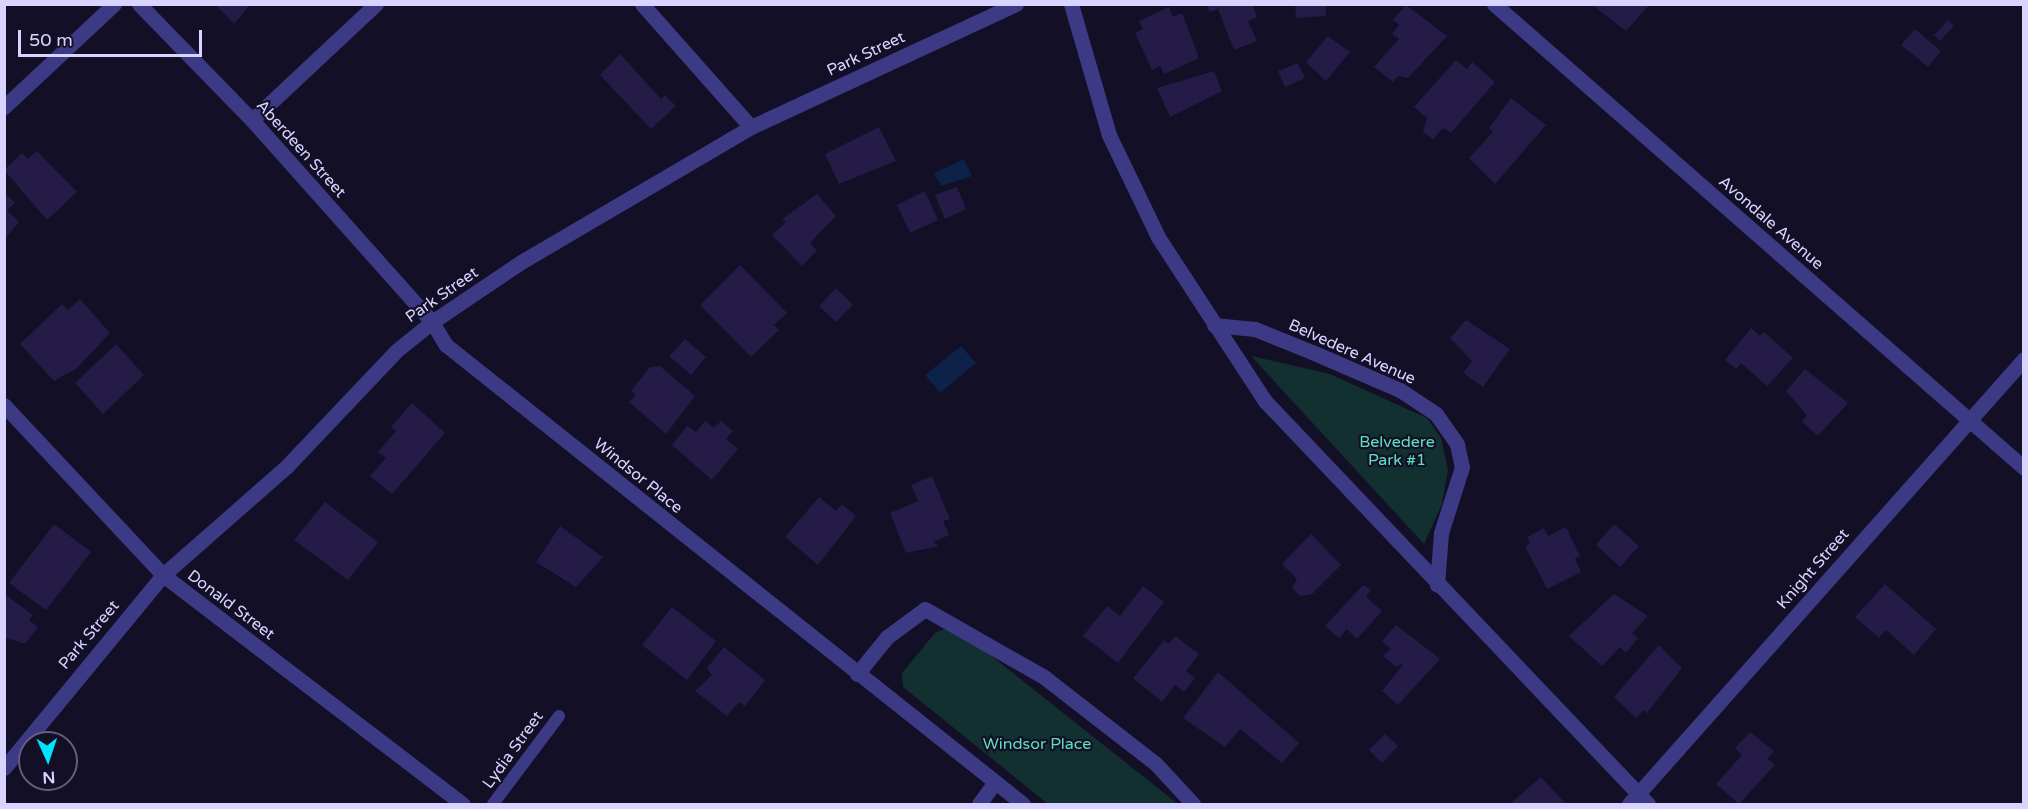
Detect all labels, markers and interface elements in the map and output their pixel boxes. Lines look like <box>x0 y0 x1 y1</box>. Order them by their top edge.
scale bar <box>21 18 206 56</box>
street label: Park Street <box>824 28 908 80</box>
text: 50 m <box>29 29 73 51</box>
street label: Aberdeen Street <box>252 96 350 202</box>
street label: Avondale Avenue <box>1715 172 1827 274</box>
street label: Park Street <box>402 263 482 327</box>
street label: Belvedere Avenue <box>1286 315 1418 389</box>
park label: Belvedere Park #1 <box>1359 432 1435 470</box>
street label: Windsor Place <box>590 434 686 518</box>
street label: Knight Street <box>1773 525 1853 613</box>
street label: Donald Street <box>184 566 278 644</box>
street label: Park Street <box>55 597 123 673</box>
street label: Lydia Street <box>479 708 547 792</box>
north arrow <box>18 731 78 791</box>
park label: Windsor Place <box>983 734 1091 754</box>
text: N <box>42 767 56 787</box>

